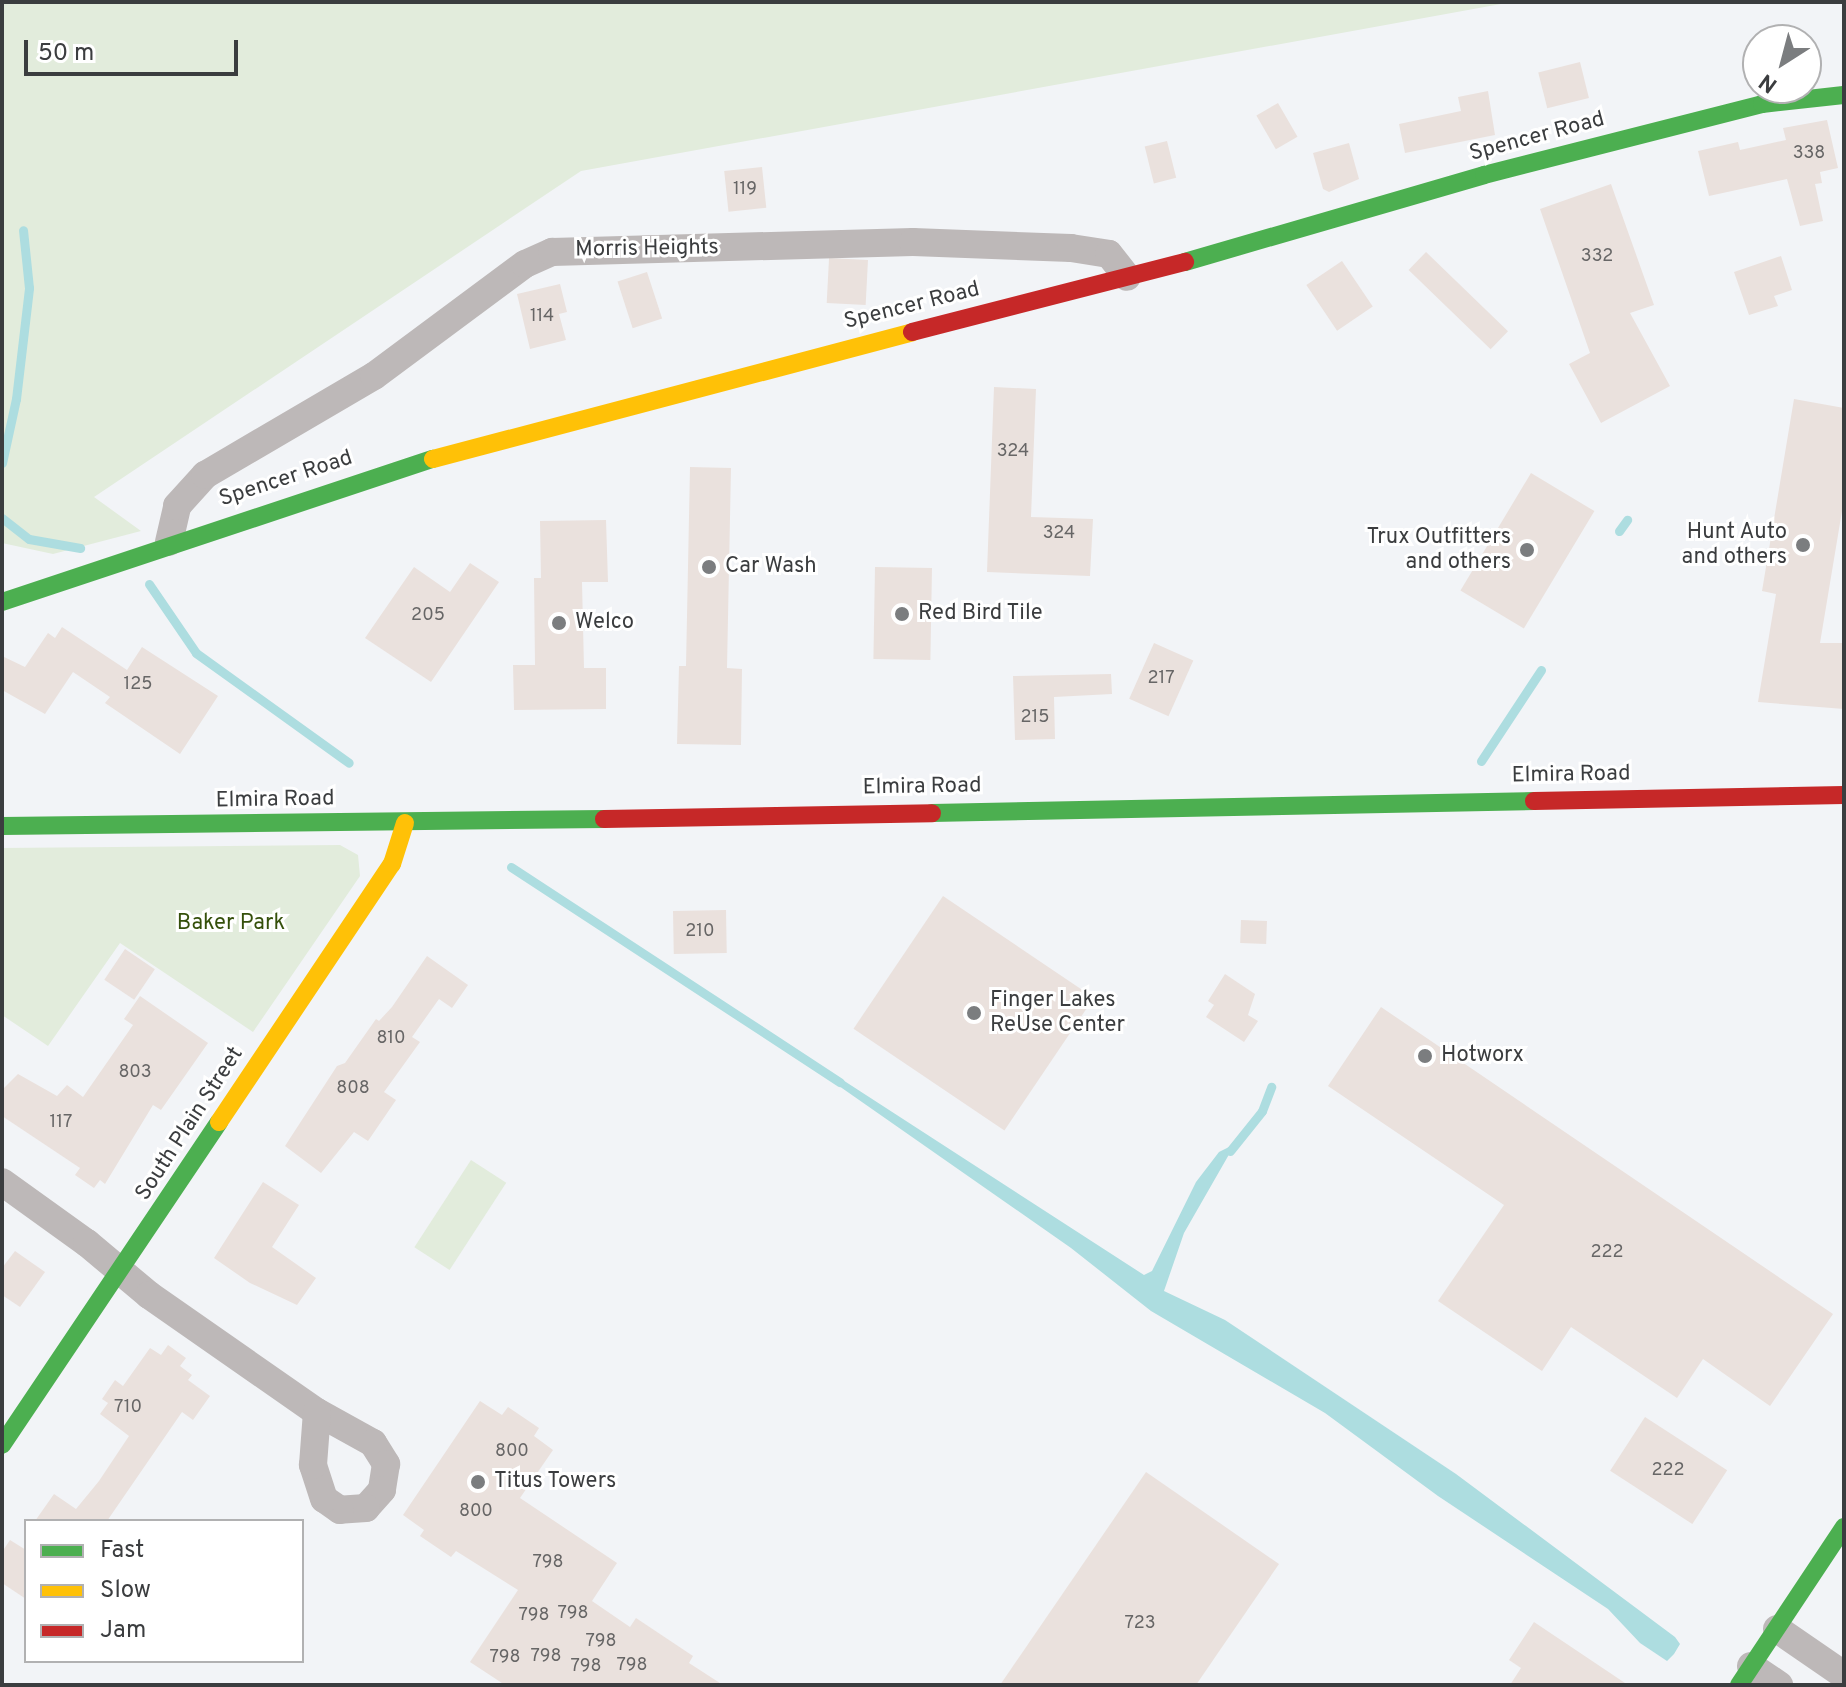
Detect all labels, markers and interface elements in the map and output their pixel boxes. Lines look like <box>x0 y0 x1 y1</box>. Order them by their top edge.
scale bar <box>28 24 242 74</box>
north arrow <box>1742 24 1822 104</box>
text: 50 m <box>38 39 94 69</box>
text: N <box>1754 67 1783 98</box>
street label: Spencer Road <box>1467 106 1607 168</box>
house number: 338 <box>1793 143 1825 165</box>
house number: 119 <box>733 179 757 201</box>
street label: Morris Heights <box>575 235 719 263</box>
house number: 332 <box>1581 246 1613 268</box>
street label: Spencer Road <box>842 276 982 336</box>
house number: 114 <box>530 306 554 328</box>
house number: 324 <box>997 441 1029 463</box>
street label: Spencer Road <box>216 445 356 513</box>
place label: Hunt Auto and others <box>1682 519 1787 570</box>
house number: 324 <box>1043 523 1075 545</box>
place label: Trux Outfitters and others <box>1366 524 1511 576</box>
marker: Hunt Auto and others <box>1794 536 1812 554</box>
marker: Trux Outfitters and others <box>1518 541 1536 559</box>
place label: Car Wash <box>725 554 817 580</box>
marker: Car Wash <box>700 558 718 576</box>
place label: Red Bird Tile <box>918 601 1043 627</box>
house number: 205 <box>411 605 445 627</box>
marker: Red Bird Tile <box>893 605 911 623</box>
place label: Welco <box>575 610 634 636</box>
marker: Welco <box>550 614 568 632</box>
house number: 217 <box>1147 668 1175 690</box>
house number: 125 <box>124 674 152 696</box>
house number: 215 <box>1021 707 1049 729</box>
street label: Elmira Road <box>1511 761 1631 789</box>
street label: Elmira Road <box>862 773 982 801</box>
street label: Elmira Road <box>215 786 335 814</box>
park label: Baker Park <box>177 911 285 937</box>
house number: 210 <box>685 921 715 943</box>
place label: Finger Lakes ReUse Center <box>990 987 1125 1038</box>
marker: Finger Lakes ReUse Center <box>965 1004 983 1022</box>
house number: 810 <box>376 1028 406 1050</box>
street label: South Plain Street <box>131 1042 249 1206</box>
place label: Hotworx <box>1441 1043 1524 1069</box>
marker: Hotworx <box>1416 1047 1434 1065</box>
house number: 803 <box>118 1062 152 1084</box>
house number: 808 <box>336 1078 370 1100</box>
house number: 117 <box>50 1112 72 1134</box>
house number: 222 <box>1590 1242 1624 1264</box>
house number: 710 <box>114 1397 142 1419</box>
house number: 800 <box>495 1441 529 1463</box>
house number: 222 <box>1651 1460 1685 1482</box>
place label: Titus Towers <box>494 1469 617 1495</box>
marker: Titus Towers <box>469 1473 487 1491</box>
house number: 800 <box>459 1501 493 1523</box>
legend <box>24 1519 304 1663</box>
text: Fast <box>100 1536 144 1566</box>
house number: 798 <box>532 1552 564 1574</box>
text: Slow <box>100 1576 151 1606</box>
house number: 798 <box>557 1603 589 1625</box>
house number: 798 <box>518 1605 550 1627</box>
house number: 723 <box>1125 1613 1155 1635</box>
text: Jam <box>100 1616 146 1646</box>
house number: 798 <box>585 1631 617 1653</box>
house number: 798 <box>530 1646 562 1668</box>
house number: 798 <box>489 1647 521 1669</box>
house number: 798 <box>616 1655 648 1677</box>
house number: 798 <box>570 1656 602 1678</box>

